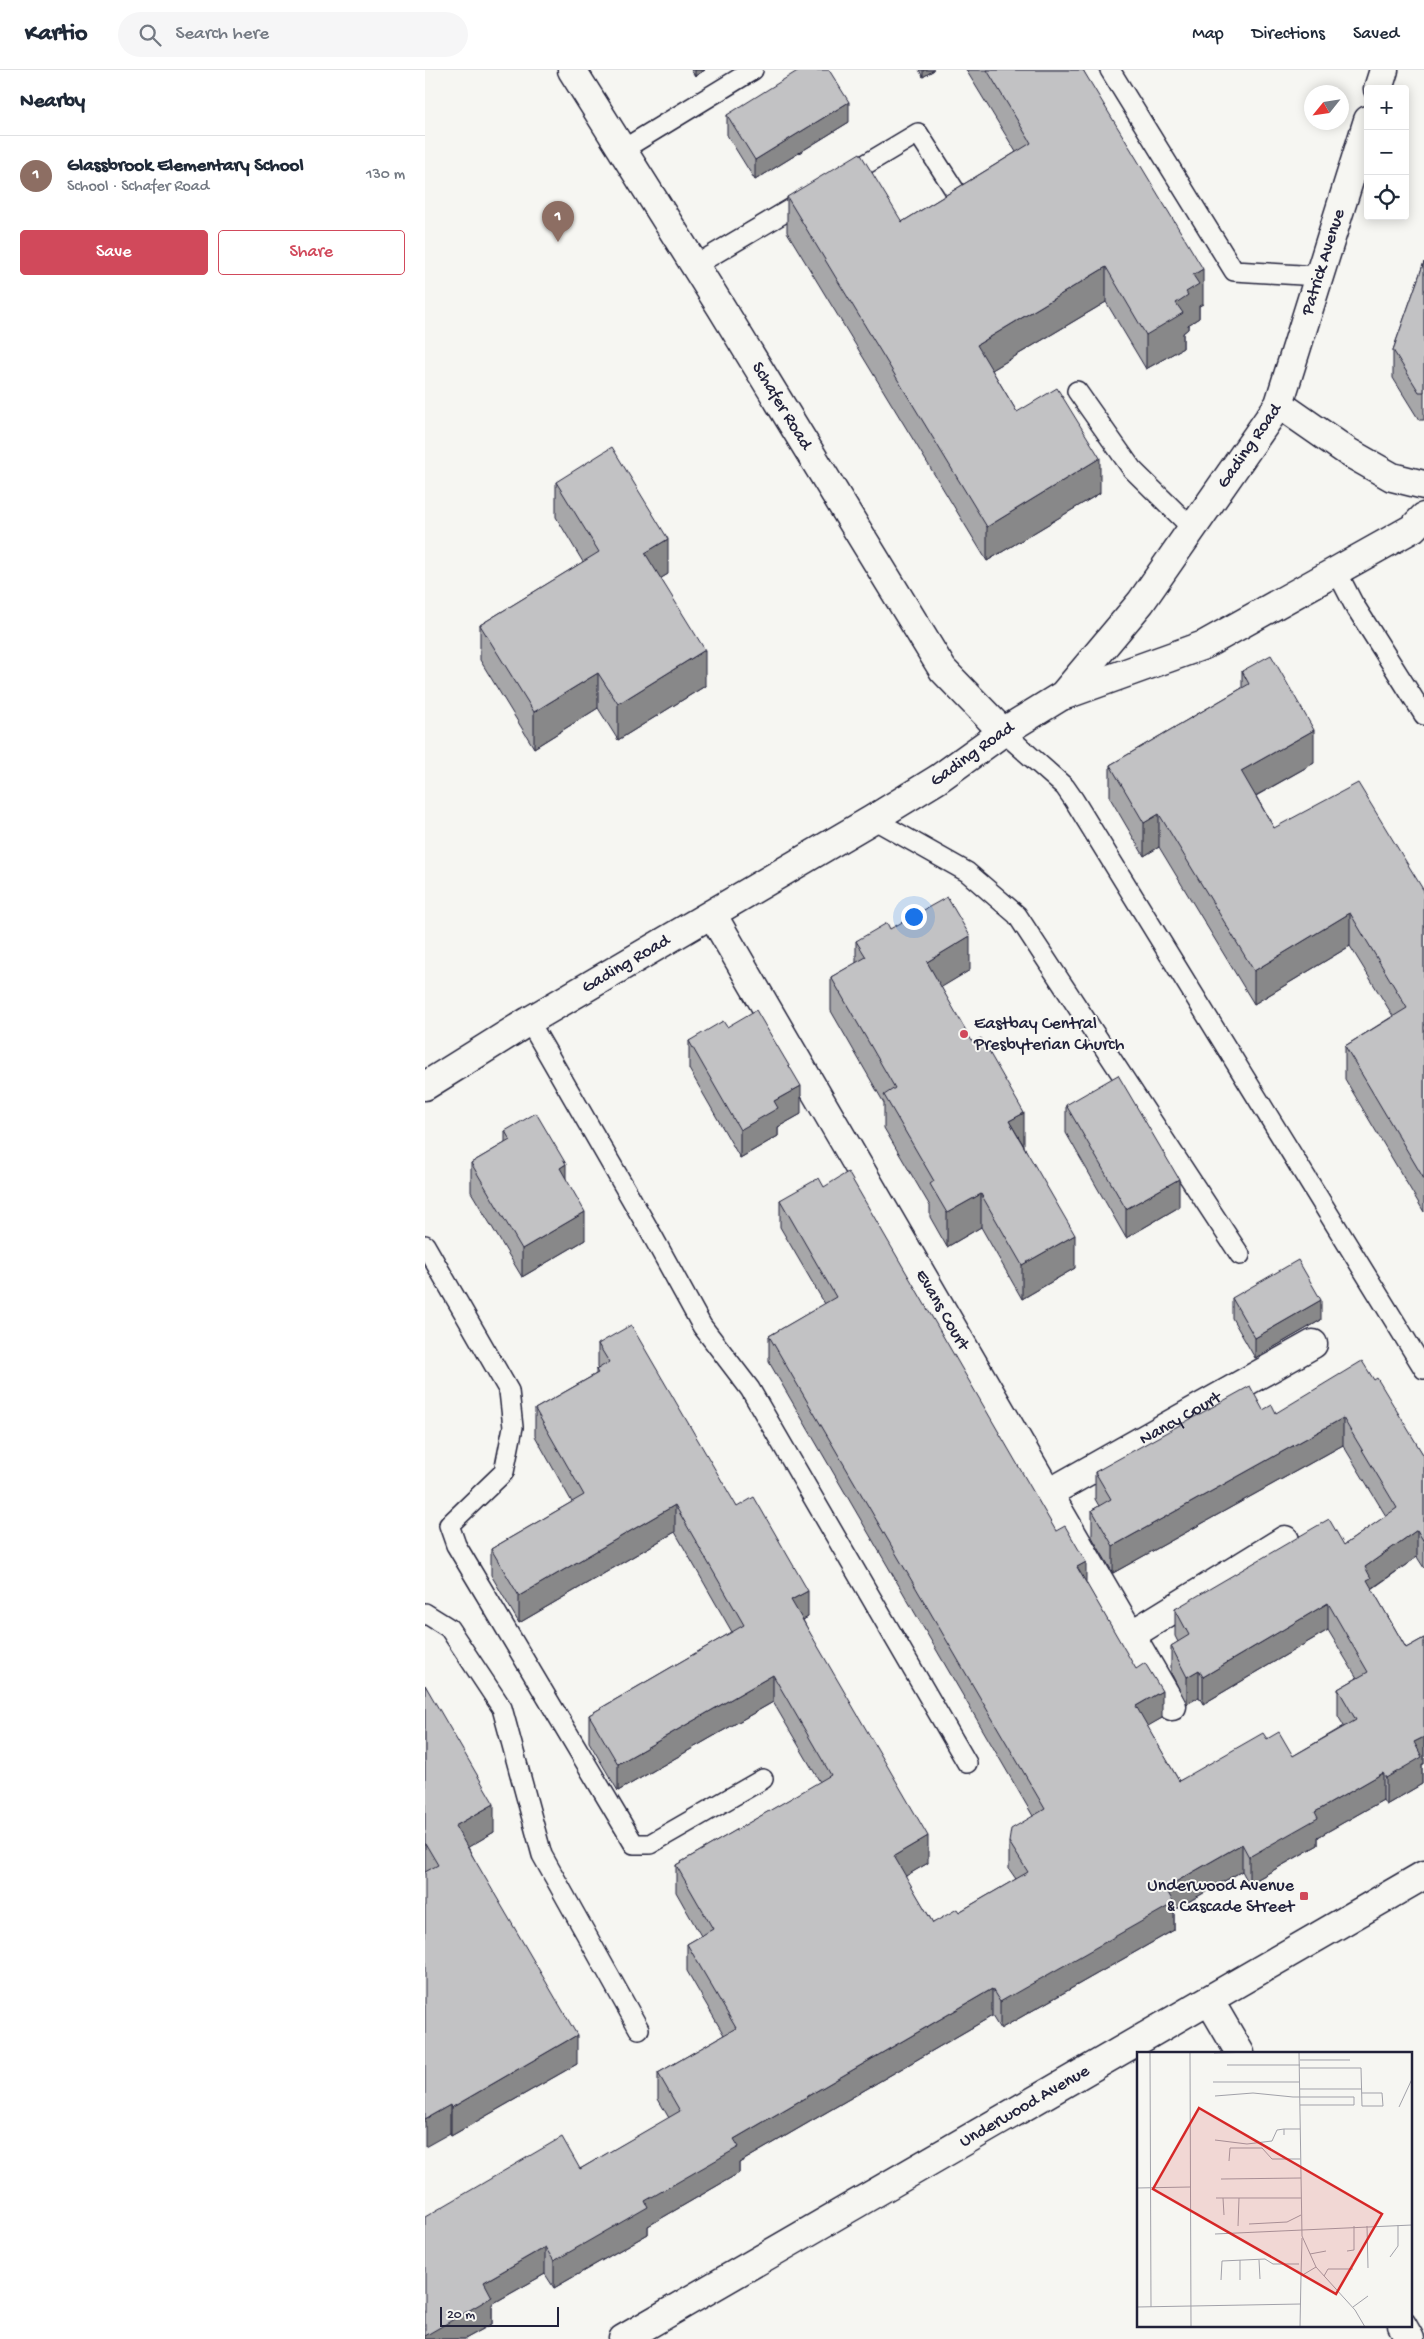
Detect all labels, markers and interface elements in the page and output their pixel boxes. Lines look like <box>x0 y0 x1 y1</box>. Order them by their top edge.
search box <box>118 12 468 57</box>
text: Kartio <box>25 20 88 49</box>
icon: search <box>136 21 164 49</box>
text: Search here <box>176 23 269 46</box>
text: Map <box>1192 24 1224 45</box>
text: Directions <box>1252 24 1325 45</box>
text: Saved <box>1353 24 1399 45</box>
north arrow <box>1304 85 1349 130</box>
map controls <box>1364 85 1409 220</box>
button: + <box>1364 85 1409 130</box>
text: Nearby <box>20 90 85 115</box>
button: − <box>1364 130 1409 175</box>
text: Glassbrook Elementary School <box>67 155 304 178</box>
text: 1 <box>33 166 39 185</box>
text: 130 m <box>366 166 405 185</box>
button: locate <box>1364 175 1409 220</box>
text: School · Schafer Road <box>67 178 209 197</box>
pin: 1 <box>542 201 574 242</box>
street label: Patrick Avenue <box>1297 206 1350 319</box>
button: Save <box>20 230 208 275</box>
button: Share <box>218 230 405 275</box>
street label: Schafer Road <box>747 358 817 455</box>
street label: Gading Road <box>1213 399 1287 492</box>
street label: Gading Road <box>927 717 1019 792</box>
your location <box>901 904 927 930</box>
street label: Gading Road <box>578 929 675 998</box>
place label: Eastbay Central Presbyterian Church <box>973 1014 1125 1056</box>
marker: Eastbay Central Presbyterian Church <box>958 1028 970 1040</box>
street label: Evans Court <box>910 1266 975 1356</box>
street label: Nancy Court <box>1136 1386 1227 1450</box>
place label: Underwood Avenue & Cascade Street <box>1147 1876 1296 1918</box>
marker: Underwood Avenue & Cascade Street <box>1298 1890 1310 1902</box>
inset map <box>1137 2052 1411 2326</box>
street label: Underwood Avenue <box>956 2060 1094 2152</box>
scale bar <box>440 2304 559 2327</box>
text: 20 m <box>447 2307 475 2324</box>

